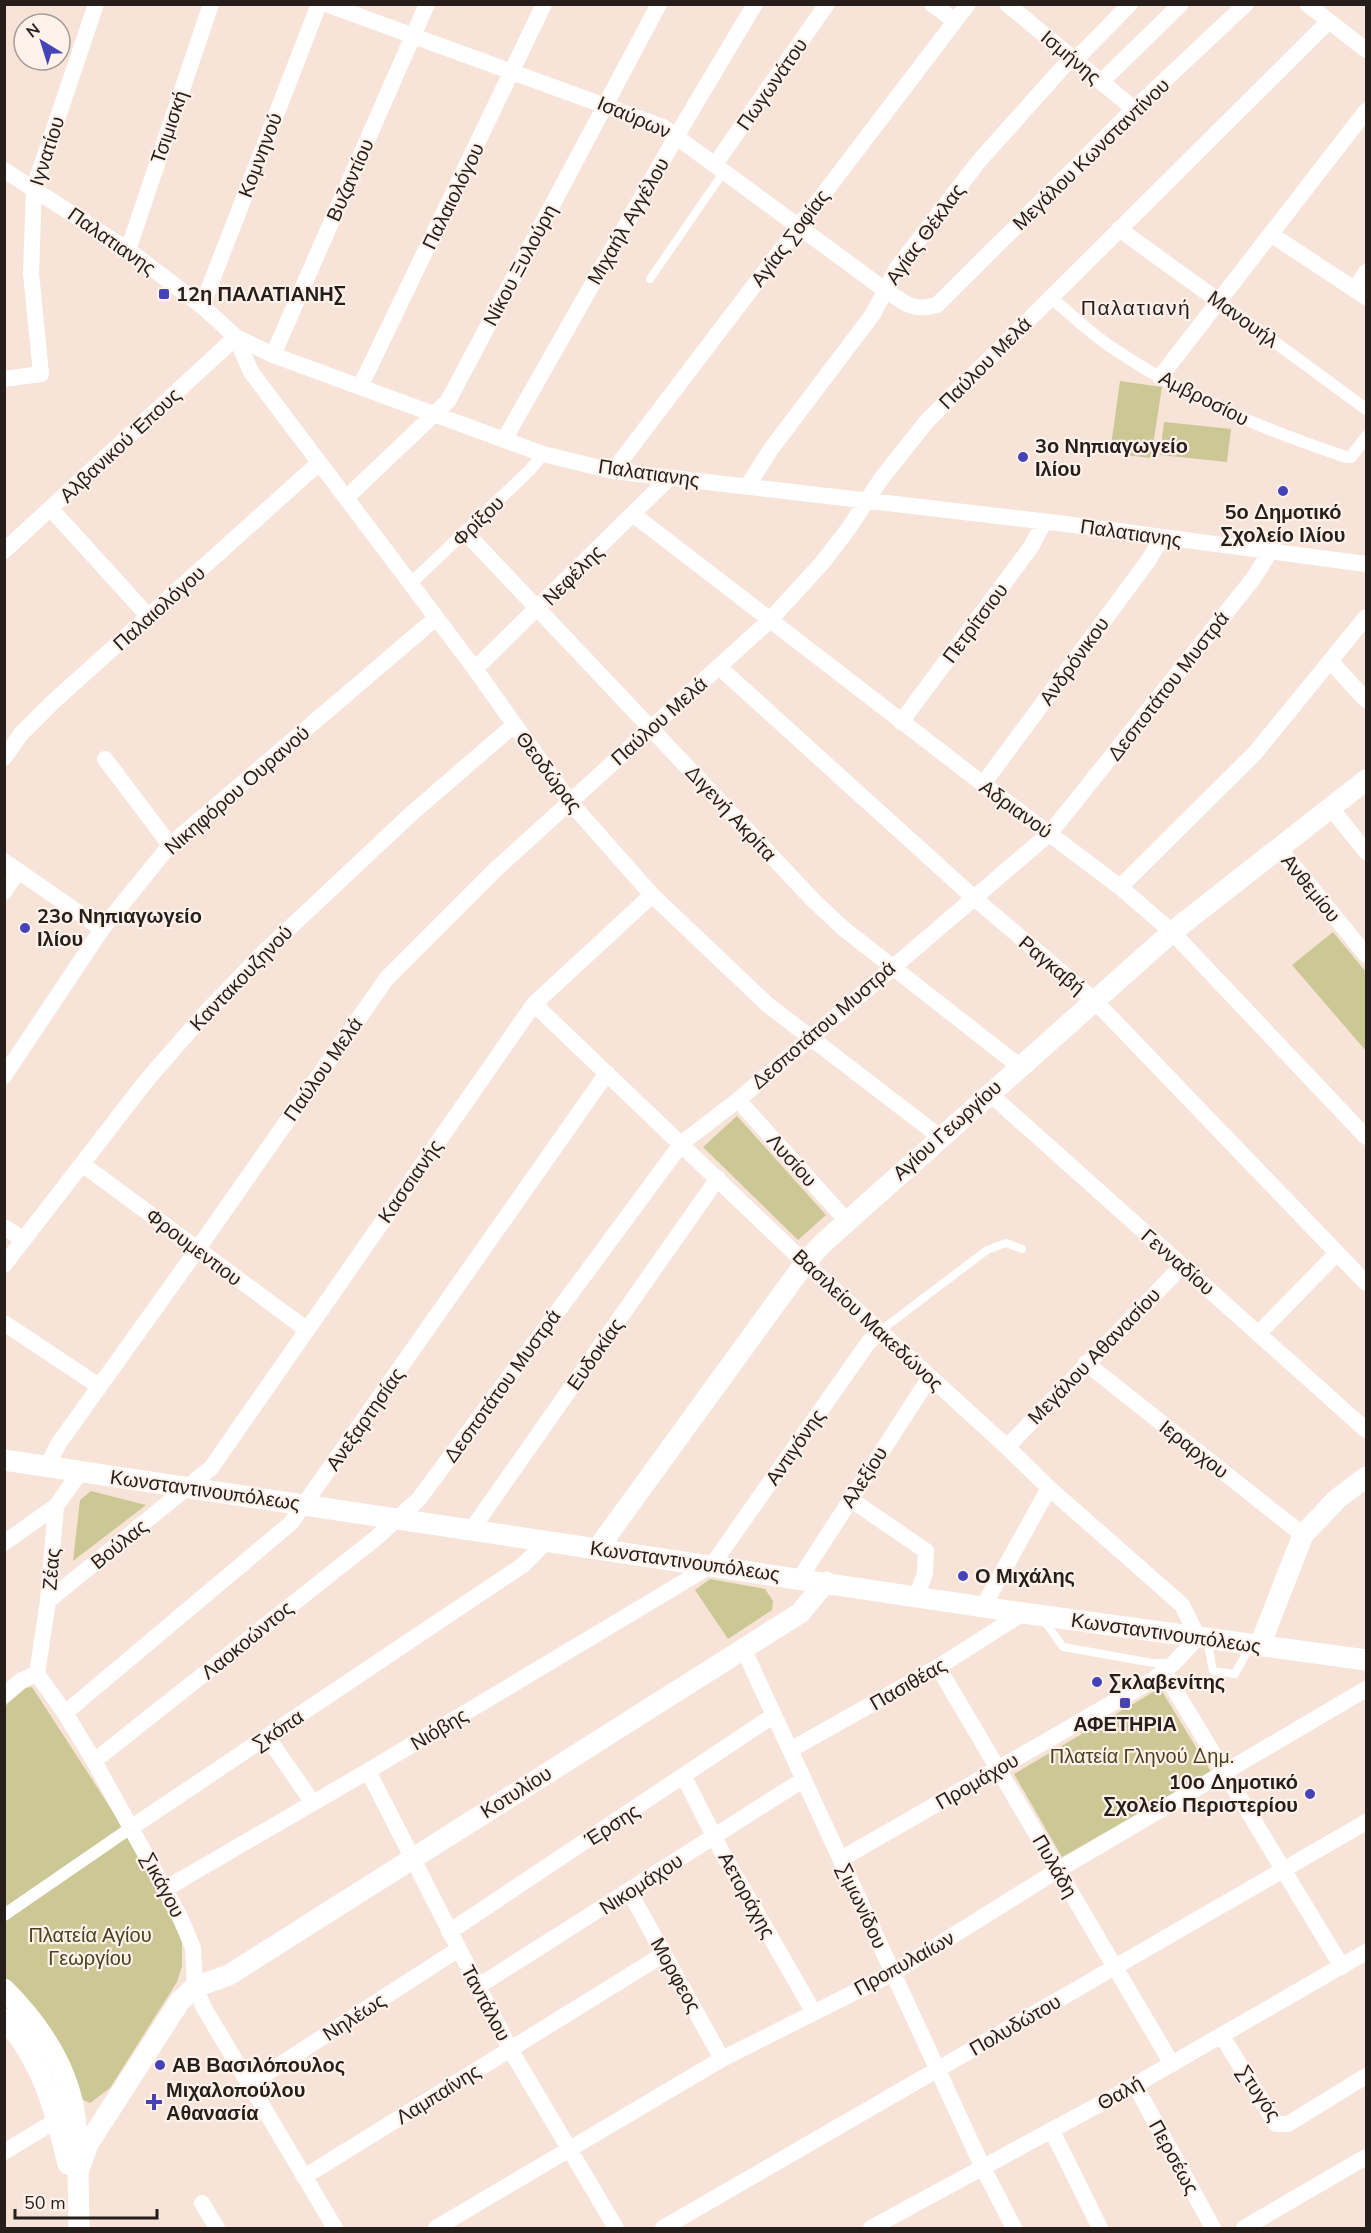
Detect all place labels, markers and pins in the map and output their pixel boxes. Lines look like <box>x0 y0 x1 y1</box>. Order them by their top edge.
place label: 12η ΠΑΛΑΤΙΑΝΗΣ <box>176 281 346 308</box>
marker: 12η ΠΑΛΑΤΙΑΝΗΣ <box>157 287 171 301</box>
place label: 3ο Νηπιαγωγείο Ιλίου <box>1035 433 1188 483</box>
marker: 3ο Νηπιαγωγείο Ιλίου <box>1016 450 1030 464</box>
marker: 5ο Δημοτικό Σχολείο Ιλίου <box>1276 484 1290 498</box>
place label: 5ο Δημοτικό Σχολείο Ιλίου <box>1221 499 1345 549</box>
place label: 23ο Νηπιαγωγείο Ιλίου <box>37 903 202 953</box>
marker: 23ο Νηπιαγωγείο Ιλίου <box>18 921 32 935</box>
place label: Ο Μιχάλης <box>975 1563 1075 1590</box>
marker: Ο Μιχάλης <box>956 1569 970 1583</box>
place label: Σκλαβενίτης <box>1109 1669 1225 1696</box>
marker: Σκλαβενίτης <box>1090 1675 1104 1689</box>
marker: ΑΦΕΤΗΡΙΑ <box>1118 1696 1132 1710</box>
place label: ΑΦΕΤΗΡΙΑ <box>1073 1711 1177 1738</box>
place label: 10ο Δημοτικό Σχολείο Περιστερίου <box>1103 1769 1298 1819</box>
marker: 10ο Δημοτικό Σχολείο Περιστερίου <box>1303 1787 1317 1801</box>
place label: ΑΒ Βασιλόπουλος <box>172 2052 345 2079</box>
marker: ΑΒ Βασιλόπουλος <box>153 2058 167 2072</box>
place label: Μιχαλοπούλου Αθανασία <box>166 2077 305 2127</box>
marker: Μιχαλοπούλου Αθανασία <box>147 2095 161 2109</box>

